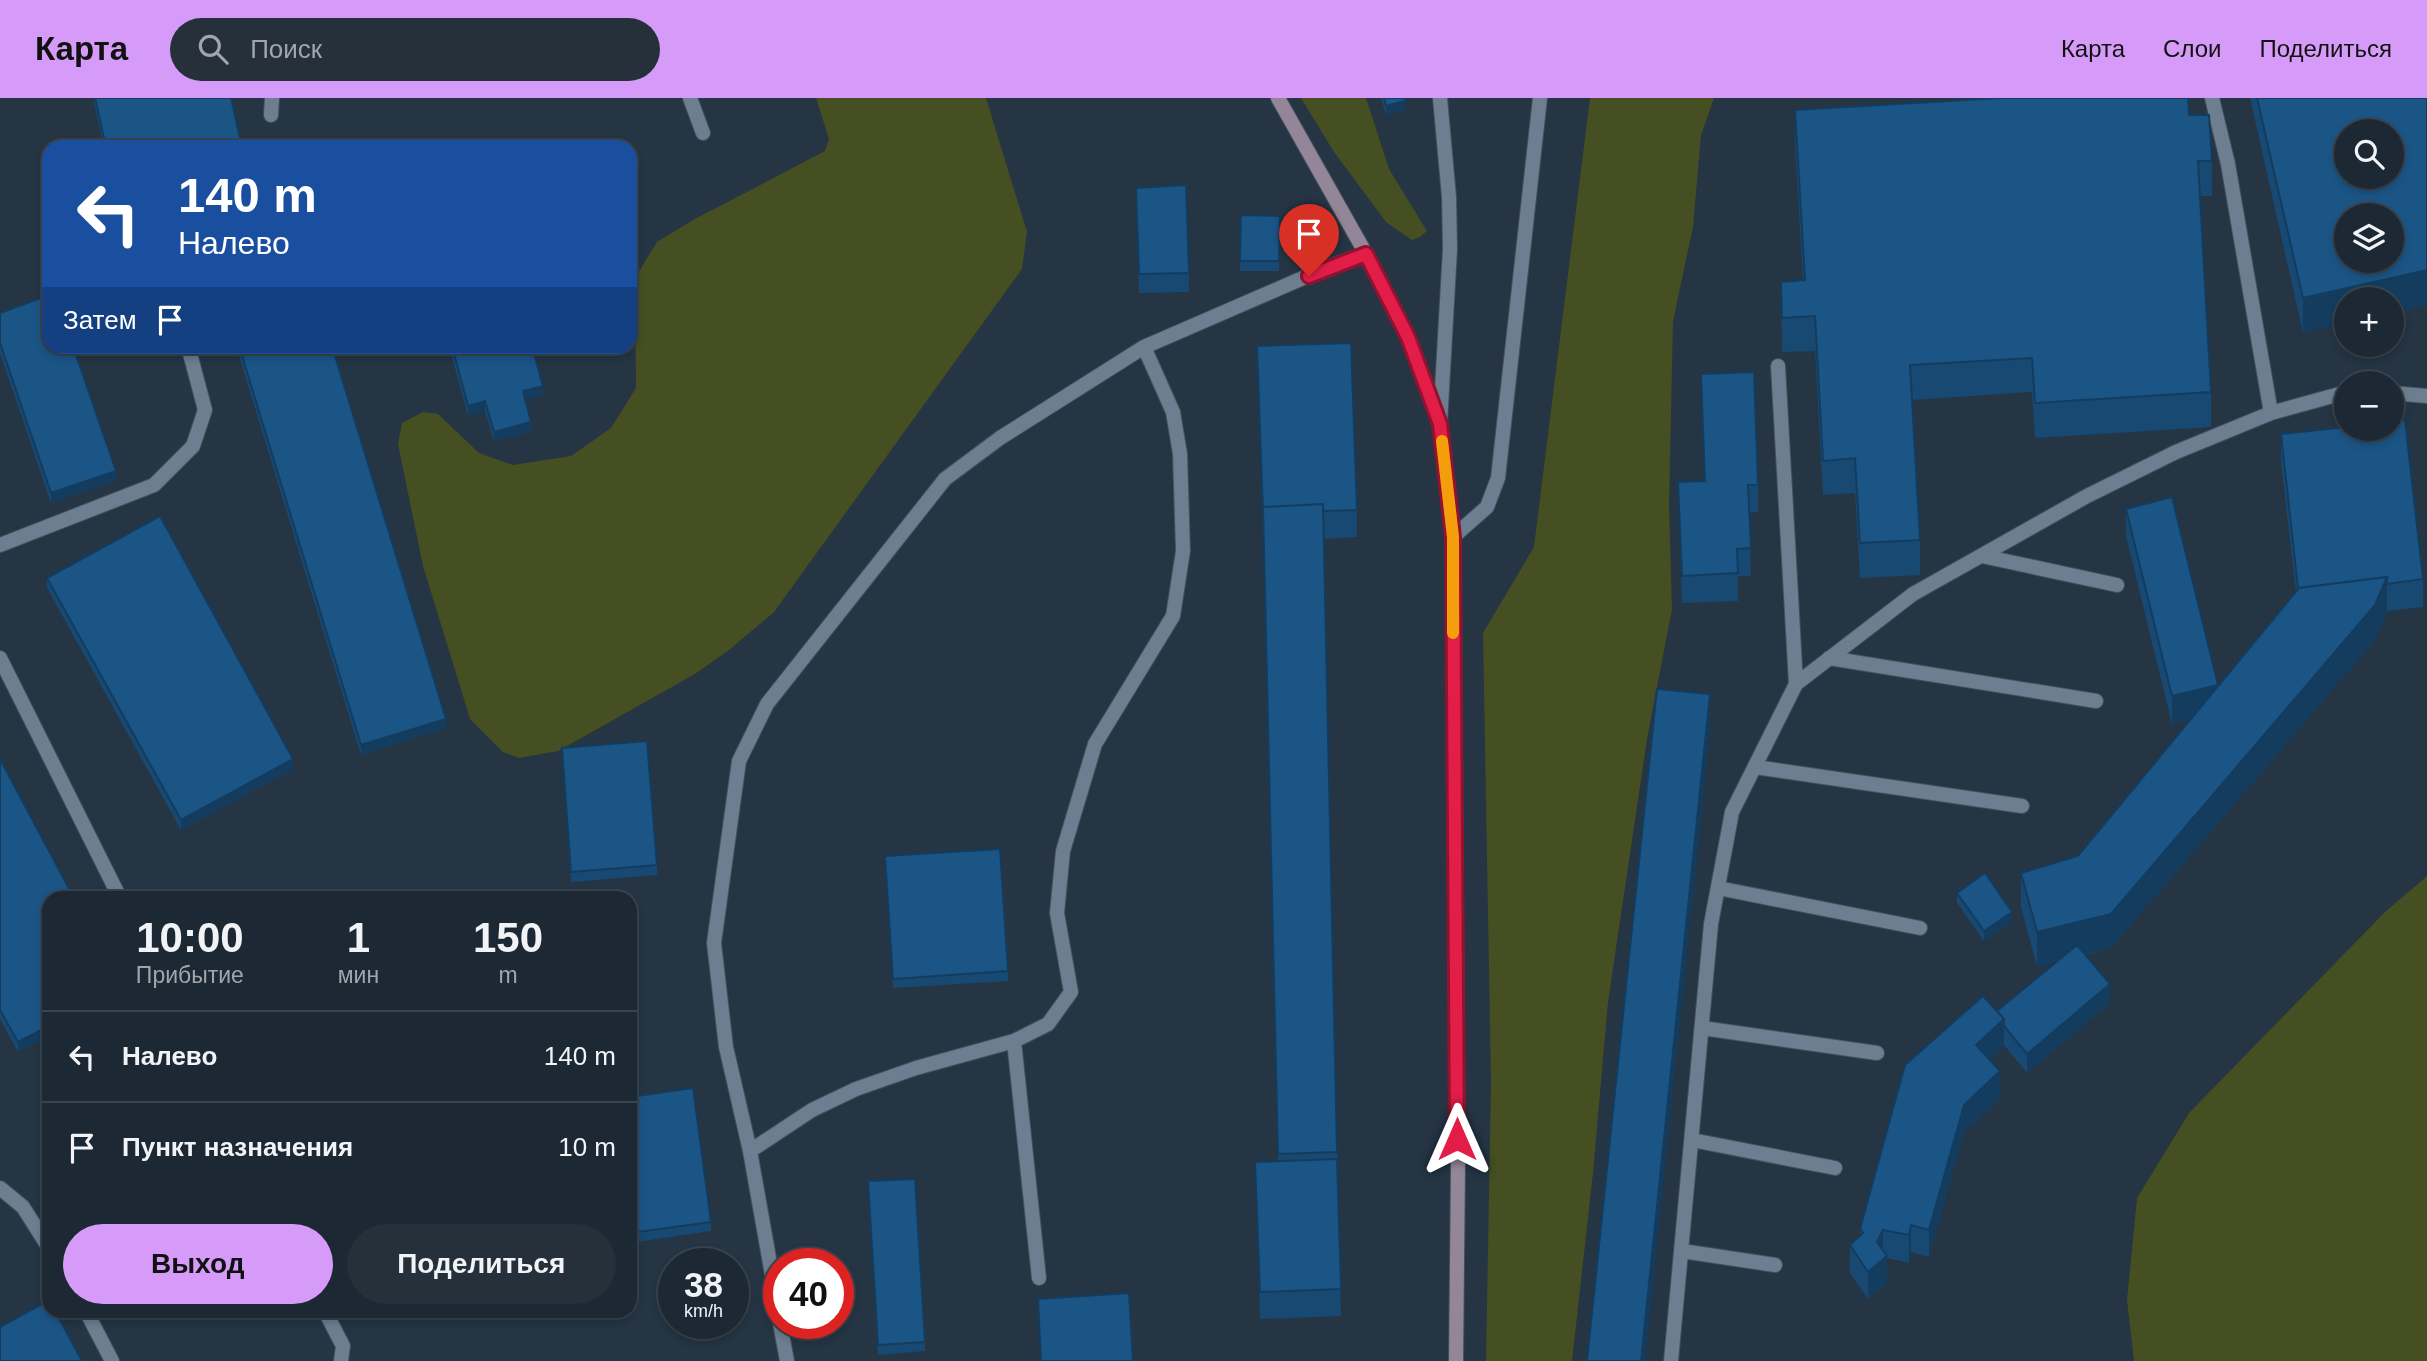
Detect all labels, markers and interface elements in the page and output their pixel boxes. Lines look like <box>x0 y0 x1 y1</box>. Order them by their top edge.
search box <box>170 18 660 81</box>
text: Карта <box>35 30 128 67</box>
icon: search <box>194 30 232 68</box>
text: Поиск <box>250 34 322 64</box>
text: Карта <box>2061 35 2125 62</box>
text: Слои <box>2163 35 2221 62</box>
text: Поделиться <box>2259 35 2392 62</box>
map controls <box>2334 119 2404 441</box>
button: search <box>2334 119 2404 189</box>
icon: left <box>63 168 154 259</box>
text: 140 m <box>178 168 317 222</box>
button: layers <box>2334 203 2404 273</box>
pin <box>1279 204 1339 276</box>
icon: arrive <box>1290 215 1328 253</box>
text: Налево <box>178 225 290 261</box>
button: + <box>2334 287 2404 357</box>
icon: arrive <box>151 301 189 339</box>
text: Затем <box>63 305 137 335</box>
button: − <box>2334 371 2404 441</box>
text: 10:00 <box>136 914 244 961</box>
text: 1 <box>347 914 370 961</box>
text: 150 <box>473 914 543 961</box>
text: Прибытие <box>136 962 244 988</box>
text: мин <box>338 962 379 988</box>
text: m <box>498 962 518 988</box>
icon: left <box>63 1038 101 1076</box>
text: Налево <box>122 1041 217 1071</box>
text: 140 m <box>544 1041 616 1071</box>
position arrow <box>1420 1102 1494 1176</box>
icon: arrive <box>63 1129 101 1167</box>
text: Пункт назначения <box>122 1132 353 1162</box>
text: 10 m <box>558 1132 616 1162</box>
button: Выход <box>63 1224 333 1304</box>
button: Поделиться <box>347 1224 616 1304</box>
speed limit sign: 40 <box>763 1248 854 1339</box>
text: 38 <box>684 1265 723 1304</box>
text: km/h <box>684 1301 723 1321</box>

